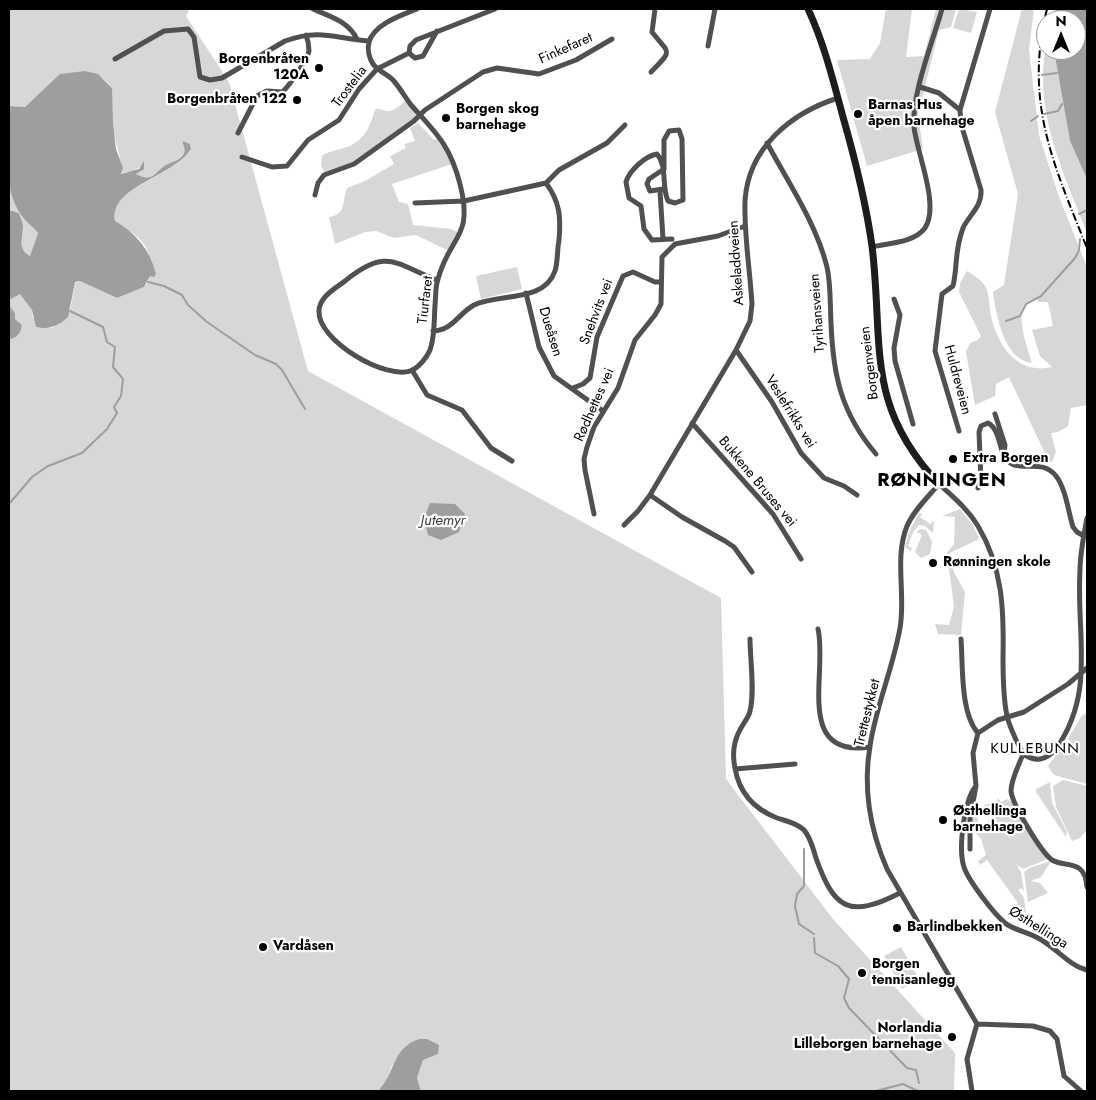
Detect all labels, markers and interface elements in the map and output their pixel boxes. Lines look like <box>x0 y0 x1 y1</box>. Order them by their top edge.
north arrow <box>1036 10 1086 60</box>
text: N <box>1055 11 1067 31</box>
street label: Finkefaret <box>537 30 595 68</box>
place label: Borgenbråten 120A <box>219 52 309 84</box>
marker: Borgenbråten 120A <box>313 62 325 74</box>
street label: Trostelia <box>329 63 371 111</box>
place label: Borgenbråten 122 <box>167 92 287 108</box>
marker: Borgenbråten 122 <box>291 94 303 106</box>
place label: Barnas Hus åpen barnehage <box>868 98 975 130</box>
place label: Borgen skog barnehage <box>456 102 539 134</box>
marker: Barnas Hus åpen barnehage <box>852 108 864 120</box>
marker: Borgen skog barnehage <box>440 112 452 124</box>
street label: Askeladdveien <box>726 220 748 306</box>
street label: Tyrihansveien <box>807 273 829 353</box>
street label: Tiurfaret <box>415 275 437 325</box>
street label: Snehvits vei <box>577 277 617 347</box>
street label: Dueåsen <box>535 305 565 359</box>
street label: Borgenveien <box>857 325 883 401</box>
street label: Huldreveien <box>940 343 974 417</box>
street label: Rødhettes vei <box>571 366 619 444</box>
street label: Veslefrikks vei <box>761 372 819 452</box>
street label: Bukkene Bruses vei <box>714 433 800 531</box>
place label: Extra Borgen <box>963 451 1049 467</box>
marker: Extra Borgen <box>947 453 959 465</box>
district label: RØNNINGEN <box>876 470 1008 492</box>
water label: Jutemyr <box>421 512 465 530</box>
place label: Rønningen skole <box>943 555 1051 571</box>
marker: Rønningen skole <box>927 557 939 569</box>
street label: Trettestykket <box>852 678 884 748</box>
district label: KULLEBUNN <box>989 740 1081 758</box>
place label: Østhellinga barnehage <box>953 804 1026 836</box>
marker: Østhellinga barnehage <box>937 814 949 826</box>
street label: Østhellinga <box>1005 903 1071 953</box>
place label: Barlindbekken <box>907 920 1003 936</box>
marker: Barlindbekken <box>891 922 903 934</box>
place label: Vardåsen <box>273 939 334 955</box>
marker: Vardåsen <box>257 941 269 953</box>
place label: Borgen tennisanlegg <box>872 957 955 990</box>
marker: Borgen tennisanlegg <box>856 967 868 979</box>
place label: Norlandia Lilleborgen barnehage <box>794 1021 942 1054</box>
marker: Norlandia Lilleborgen barnehage <box>946 1031 958 1043</box>

